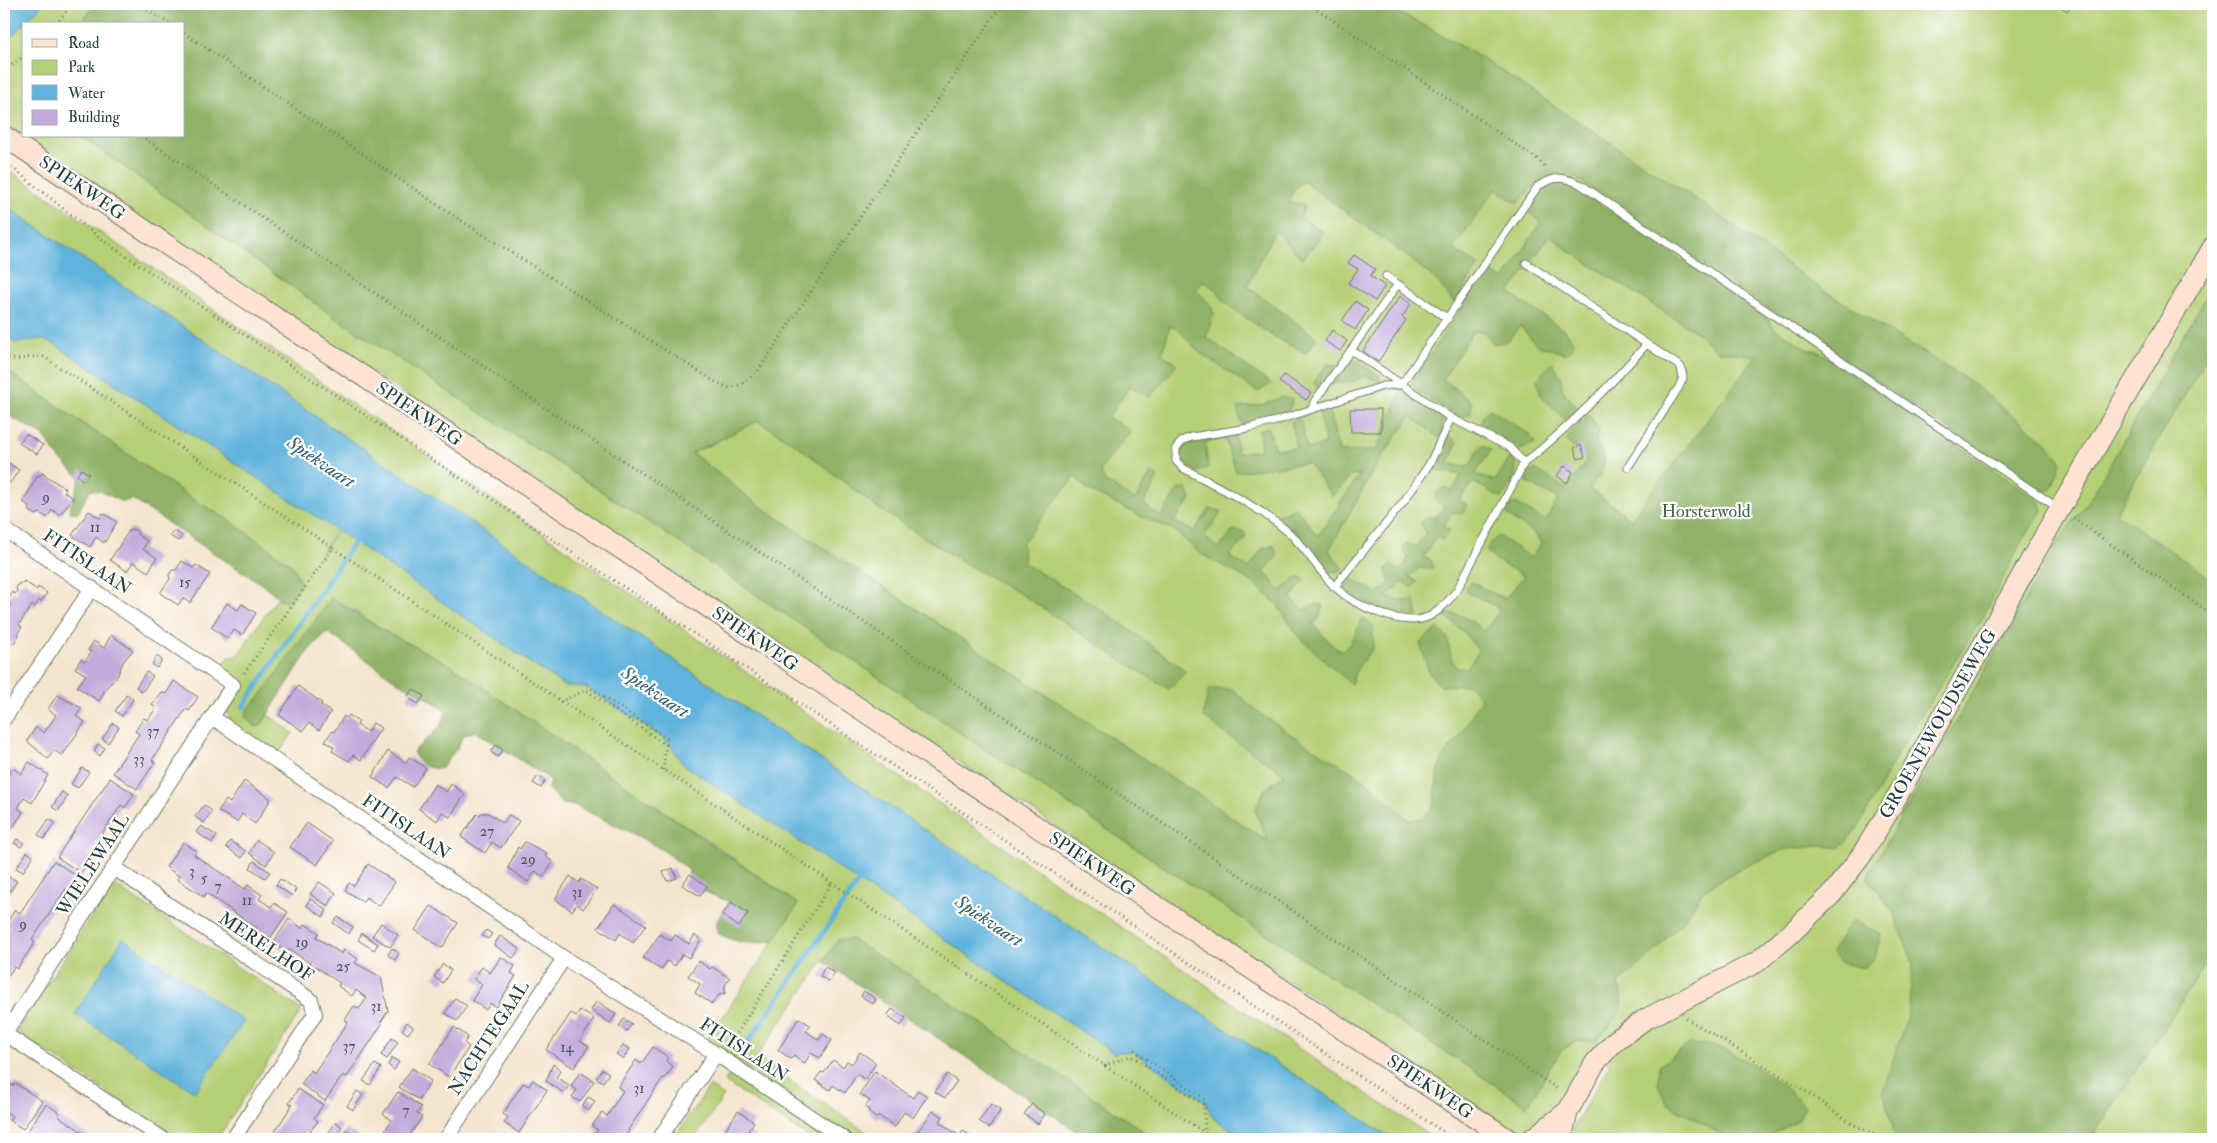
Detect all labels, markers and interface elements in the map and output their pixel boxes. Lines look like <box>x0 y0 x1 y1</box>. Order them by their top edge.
legend <box>22 22 185 138</box>
text: Road <box>68 34 100 53</box>
text: Park <box>68 58 95 77</box>
text: Water <box>67 84 105 103</box>
text: Building <box>68 108 120 127</box>
street label: SPIEKWEG <box>34 151 130 225</box>
street label: SPIEKWEG <box>371 377 467 451</box>
water label: Spiekvaart <box>282 430 361 494</box>
house number: 9 <box>41 488 50 507</box>
park label: Horsterwold <box>1661 500 1751 523</box>
house number: 11 <box>90 518 100 537</box>
street label: FITISLAAN <box>38 524 136 600</box>
house number: 15 <box>179 573 191 592</box>
street label: SPIEKWEG <box>707 602 803 676</box>
street label: GROENEWOUDSEWEG <box>1874 625 2002 823</box>
water label: Spiekvaart <box>616 660 695 724</box>
house number: 37 <box>147 722 159 741</box>
house number: 33 <box>133 750 145 769</box>
street label: FITISLAAN <box>357 789 455 865</box>
street label: WIELEWAAL <box>51 809 135 921</box>
house number: 27 <box>480 822 494 841</box>
street label: SPIEKWEG <box>1044 827 1140 901</box>
house number: 29 <box>520 850 536 869</box>
house number: 3 <box>189 862 195 881</box>
house number: 5 <box>201 869 208 888</box>
house number: 7 <box>215 877 222 896</box>
house number: 31 <box>571 883 583 902</box>
water label: Spiekvaart <box>950 889 1029 953</box>
house number: 11 <box>242 891 252 910</box>
street label: MERELHOF <box>214 907 318 987</box>
house number: 9 <box>18 915 27 934</box>
house number: 19 <box>296 933 308 952</box>
house number: 25 <box>336 957 350 976</box>
street label: NACHTEGAAL <box>443 976 535 1100</box>
house number: 31 <box>370 997 382 1016</box>
street label: FITISLAAN <box>695 1013 793 1087</box>
house number: 37 <box>343 1037 355 1056</box>
house number: 14 <box>560 1038 575 1057</box>
street label: SPIEKWEG <box>1382 1050 1478 1124</box>
house number: 31 <box>633 1079 645 1098</box>
house number: 7 <box>403 1101 410 1120</box>

